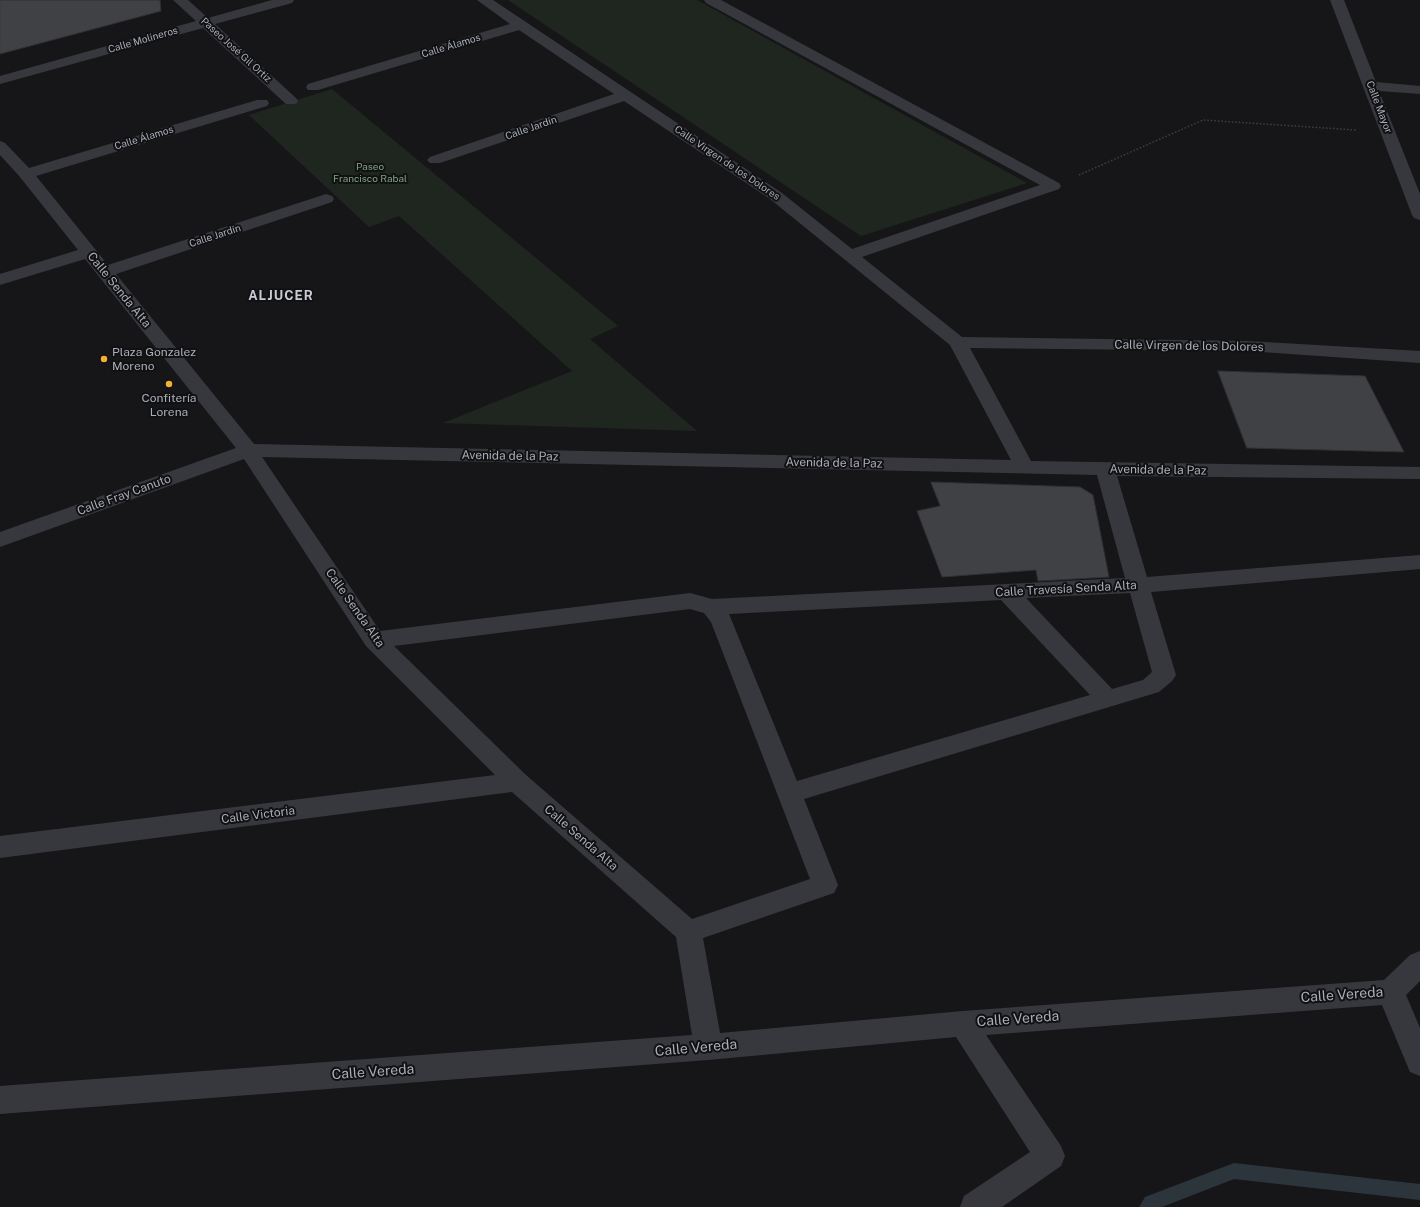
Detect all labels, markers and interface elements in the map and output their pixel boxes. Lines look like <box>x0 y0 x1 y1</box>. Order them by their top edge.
street label: Paseo José Gil Ortiz <box>198 15 274 85</box>
street label: Calle Molineros <box>107 24 179 56</box>
street label: Calle Álamos <box>420 31 482 61</box>
street label: Calle Mayor <box>1364 79 1394 135</box>
street label: Calle Jardín <box>504 114 558 142</box>
street label: Calle Álamos <box>113 123 175 153</box>
street label: Calle Virgen de los Dolores <box>672 123 782 203</box>
park label: Paseo Francisco Rabal <box>333 161 407 184</box>
street label: Calle Jardín <box>188 222 242 250</box>
street label: Calle Senda Alta <box>84 249 154 331</box>
district label: ALJUCER <box>248 288 314 304</box>
street label: Calle Virgen de los Dolores <box>1114 337 1264 355</box>
place label: Plaza Gonzalez Moreno <box>112 345 196 373</box>
marker: Plaza Gonzalez Moreno <box>99 354 109 364</box>
marker: Confitería Lorena <box>164 379 174 389</box>
place label: Confitería Lorena <box>142 391 196 419</box>
street label: Avenida de la Paz <box>461 448 559 464</box>
street label: Avenida de la Paz <box>785 455 883 471</box>
street label: Avenida de la Paz <box>1109 462 1207 478</box>
street label: Calle Fray Canuto <box>75 471 173 519</box>
street label: Calle Senda Alta <box>323 566 387 650</box>
street label: Calle Travesía Senda Alta <box>995 578 1137 600</box>
street label: Calle Senda Alta <box>541 802 621 874</box>
street label: Calle Victoria <box>220 803 296 827</box>
street label: Calle Vereda <box>1300 984 1384 1006</box>
street label: Calle Vereda <box>976 1008 1060 1030</box>
street label: Calle Vereda <box>654 1036 738 1060</box>
street label: Calle Vereda <box>331 1061 415 1083</box>

